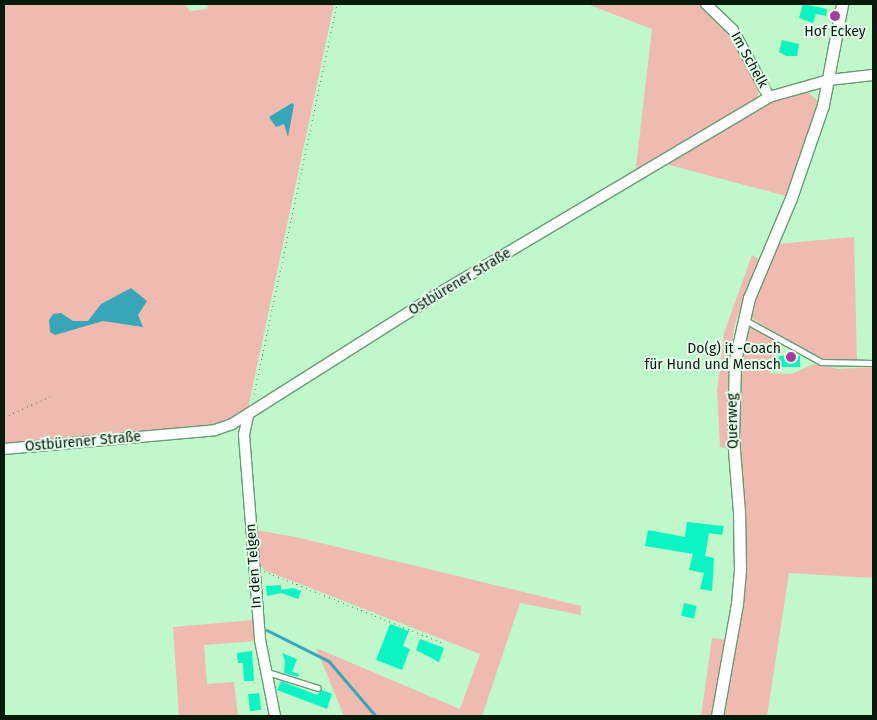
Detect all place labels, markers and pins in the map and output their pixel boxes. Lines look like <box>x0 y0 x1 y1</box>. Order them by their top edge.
marker: Hof Eckey <box>829 10 841 22</box>
place label: Hof Eckey <box>804 24 866 40</box>
place label: Do(g) it -Coach für Hund und Mensch <box>645 341 781 374</box>
marker: Do(g) it -Coach für Hund und Mensch <box>785 351 797 363</box>

